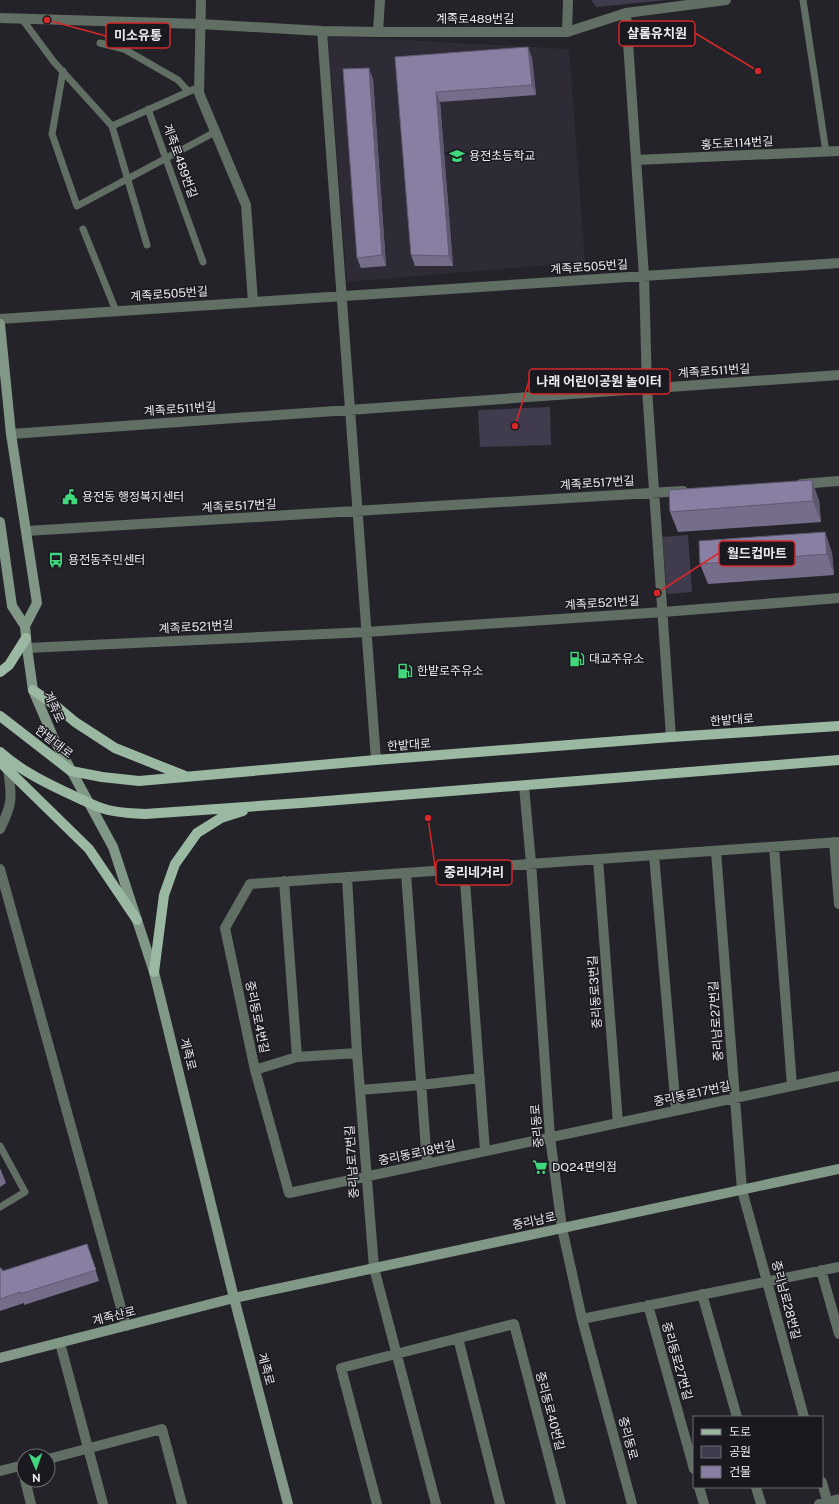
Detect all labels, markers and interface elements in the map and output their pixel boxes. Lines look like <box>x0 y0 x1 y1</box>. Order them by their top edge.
street label: 계족로489번길 <box>436 12 514 26</box>
callout: 샬롬유치원 <box>619 21 695 46</box>
callout: 미소유통 <box>106 23 170 48</box>
text: 샬롬유치원 <box>627 26 687 41</box>
text: 미소유통 <box>114 28 162 43</box>
street label: 계족로489번길 <box>160 122 200 200</box>
street label: 홍도로114번길 <box>700 134 774 152</box>
school or university icon: 용전초등학교 <box>448 147 466 165</box>
place label: 용전초등학교 <box>469 149 535 163</box>
street label: 계족로505번길 <box>550 257 628 277</box>
street label: 계족로505번길 <box>130 284 208 304</box>
street label: 계족로511번길 <box>677 361 751 381</box>
callout: 나래 어린이공원 놀이터 <box>529 369 670 394</box>
text: 나래 어린이공원 놀이터 <box>536 374 662 389</box>
street label: 계족로511번길 <box>143 399 217 419</box>
street label: 계족로517번길 <box>559 473 635 493</box>
public building icon: 용전동 행정복지센터 <box>61 488 79 506</box>
place label: 용전동 행정복지센터 <box>82 490 184 504</box>
street label: 계족로517번길 <box>201 497 277 515</box>
callout: 월드컵마트 <box>719 541 795 566</box>
text: 월드컵마트 <box>727 546 787 561</box>
bus stop icon: 용전동주민센터 <box>47 551 65 569</box>
place label: 용전동주민센터 <box>68 553 145 567</box>
street label: 계족로521번길 <box>564 593 640 613</box>
street label: 계족로521번길 <box>158 618 234 636</box>
fuel station icon: 대교주유소 <box>568 650 586 668</box>
place label: 대교주유소 <box>589 652 644 666</box>
fuel station icon: 한밭로주유소 <box>396 662 414 680</box>
place label: 한밭로주유소 <box>417 664 483 678</box>
street label: 계족로 <box>41 689 67 725</box>
street label: 한밭대로 <box>709 711 755 729</box>
street label: 한밭대로 <box>32 723 76 761</box>
street label: 한밭대로 <box>386 736 432 754</box>
callout: 중리네거리 <box>436 860 512 885</box>
text: 중리네거리 <box>444 865 504 880</box>
street label: 중리동로3번길 <box>585 955 605 1029</box>
street label: 중리동로4번길 <box>242 979 272 1055</box>
street label: 중리남로27번길 <box>706 980 726 1062</box>
street label: 계족로 <box>177 1036 199 1072</box>
street label: 중리동로17번길 <box>652 1079 732 1109</box>
street label: 중리동로 <box>528 1103 546 1149</box>
street label: 중리남로7번길 <box>342 1125 362 1199</box>
street label: 중리동로18번길 <box>377 1138 457 1168</box>
supermarket icon: DQ24편의점 <box>531 1158 549 1176</box>
place label: DQ24편의점 <box>552 1160 617 1174</box>
street label: 중리남로 <box>511 1210 557 1232</box>
street label: 중리남로28번길 <box>769 1259 803 1341</box>
street label: 계족산로 <box>91 1304 137 1328</box>
street label: 중리동로27번길 <box>659 1320 695 1402</box>
street label: 계족로 <box>255 1351 277 1387</box>
street label: 중리동로40번길 <box>533 1370 567 1452</box>
street label: 중리동로 <box>616 1415 640 1461</box>
legend <box>693 1416 823 1488</box>
text: 도로 <box>729 1425 751 1439</box>
text: 공원 <box>729 1445 751 1459</box>
north arrow <box>16 1448 56 1488</box>
text: 건물 <box>729 1465 751 1479</box>
text: N <box>32 1472 41 1484</box>

